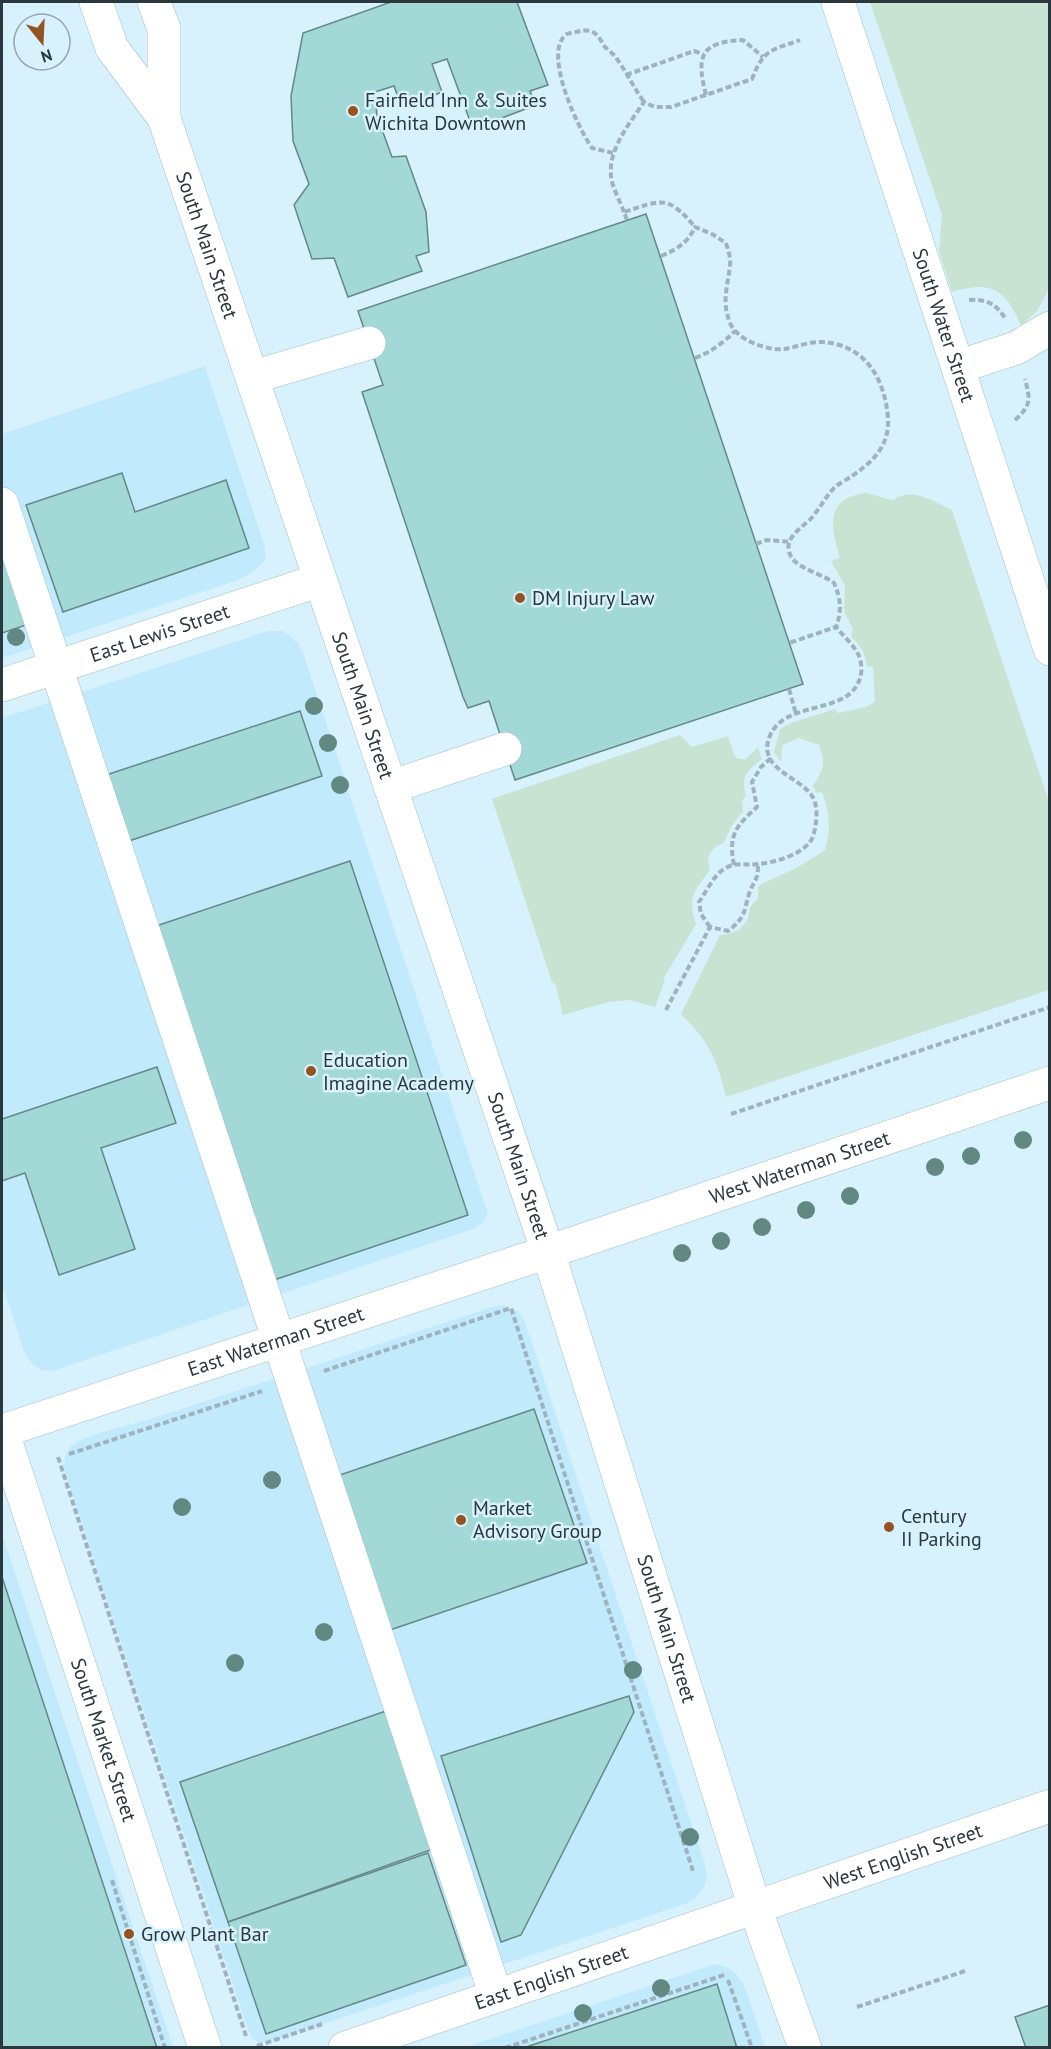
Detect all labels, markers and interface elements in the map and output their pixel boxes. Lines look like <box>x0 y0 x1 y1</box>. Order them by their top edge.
north arrow <box>12 12 72 72</box>
text: N <box>39 45 55 67</box>
place label: Fairfield Inn & Suites Wichita Downtown <box>365 87 547 136</box>
marker: Fairfield Inn & Suites Wichita Downtown <box>346 104 360 118</box>
street label: South Main Street <box>170 168 244 322</box>
street label: South Water Street <box>907 245 981 406</box>
place label: DM Injury Law <box>532 585 655 611</box>
marker: DM Injury Law <box>513 591 527 605</box>
street label: East Lewis Street <box>87 598 233 668</box>
street label: South Main Street <box>326 628 400 783</box>
place label: Education Imagine Academy <box>323 1047 474 1096</box>
marker: Education Imagine Academy <box>304 1064 318 1078</box>
street label: South Main Street <box>482 1089 556 1243</box>
street label: West Waterman Street <box>706 1125 893 1210</box>
street label: East Waterman Street <box>184 1300 367 1382</box>
place label: Market Advisory Group <box>473 1495 602 1544</box>
place label: Century II Parking <box>901 1503 982 1552</box>
marker: Market Advisory Group <box>454 1513 468 1527</box>
marker: Century II Parking <box>882 1520 896 1534</box>
street label: South Main Street <box>631 1551 702 1706</box>
street label: South Market Street <box>65 1655 143 1825</box>
street label: West English Street <box>820 1817 986 1896</box>
place label: Grow Plant Bar <box>141 1921 269 1947</box>
marker: Grow Plant Bar <box>122 1927 136 1941</box>
street label: East English Street <box>471 1939 632 2016</box>

